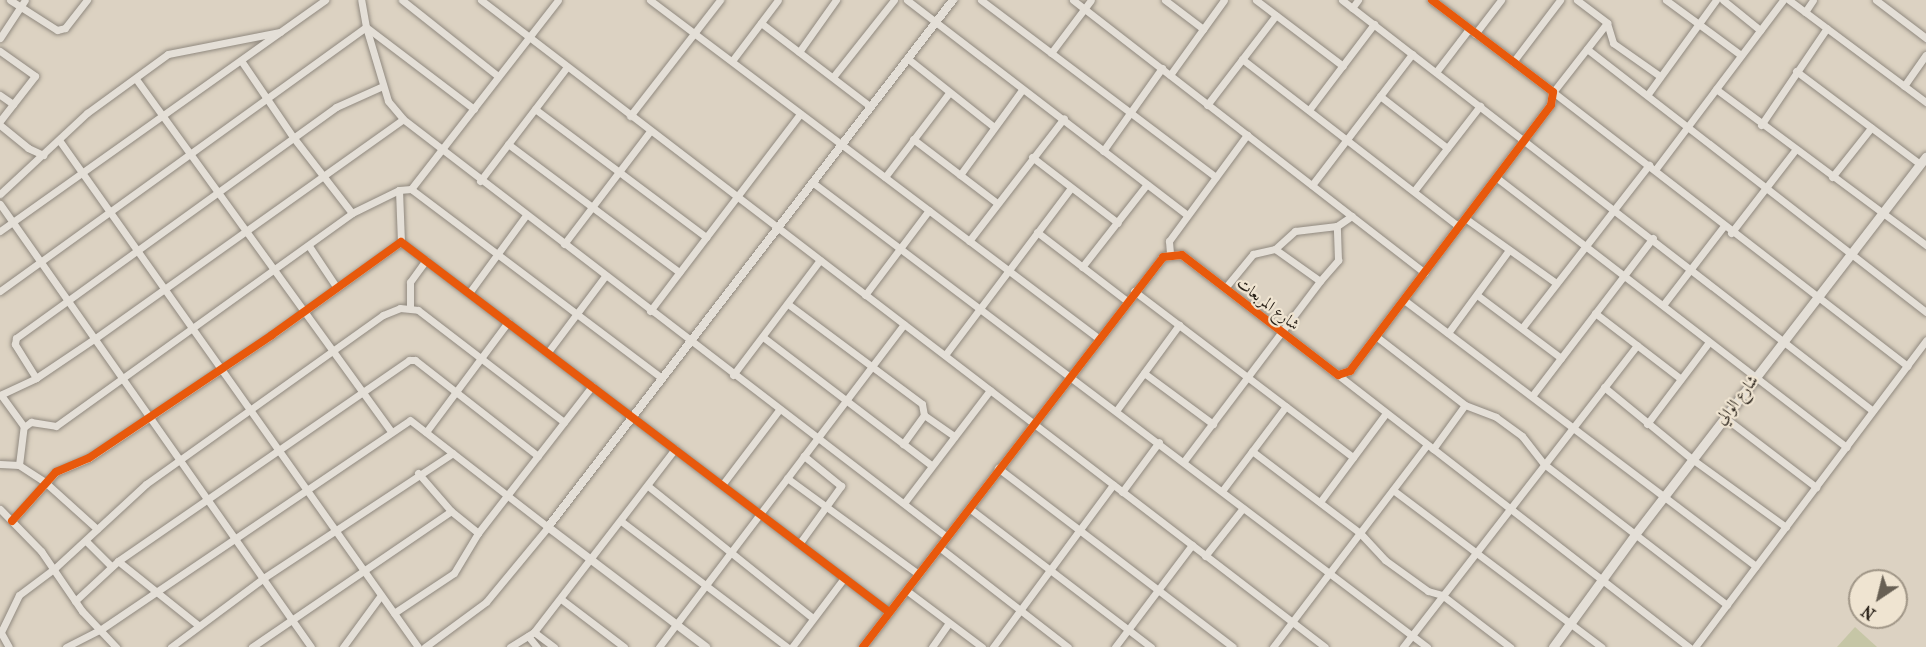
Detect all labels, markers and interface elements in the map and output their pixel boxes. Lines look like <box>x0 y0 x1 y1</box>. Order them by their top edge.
street label: شارع المربعات <box>1233 273 1303 335</box>
street label: شارع الوالي <box>1712 371 1762 429</box>
north arrow <box>1848 569 1908 629</box>
text: N <box>1858 601 1879 624</box>

